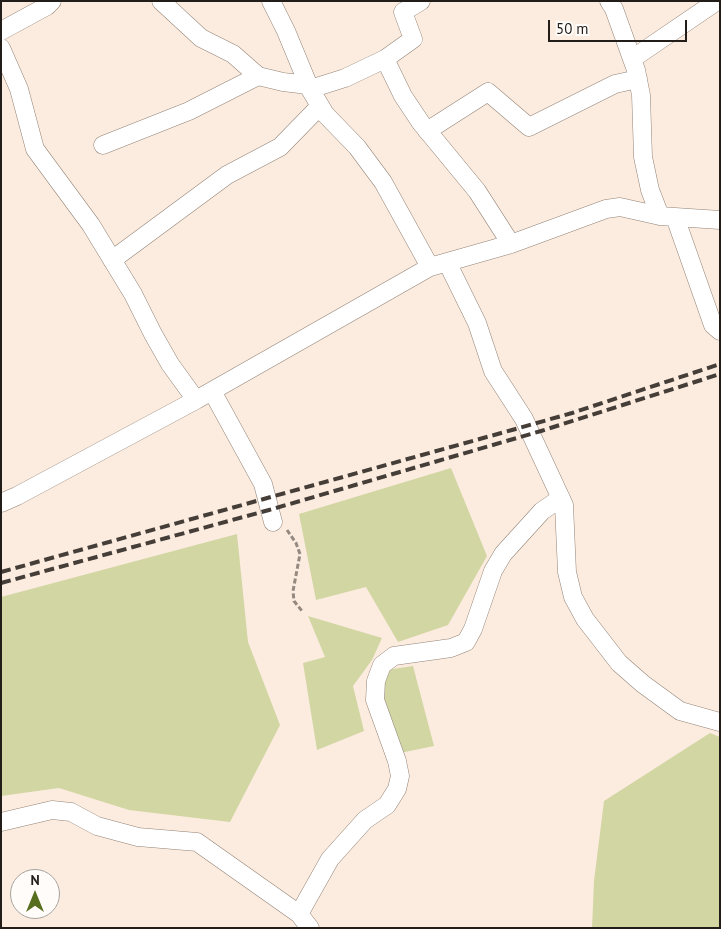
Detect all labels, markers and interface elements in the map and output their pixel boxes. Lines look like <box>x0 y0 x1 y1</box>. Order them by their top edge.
scale bar <box>551 10 690 42</box>
text: 50 m <box>556 19 589 38</box>
north arrow <box>10 869 60 919</box>
text: N <box>30 871 40 889</box>

